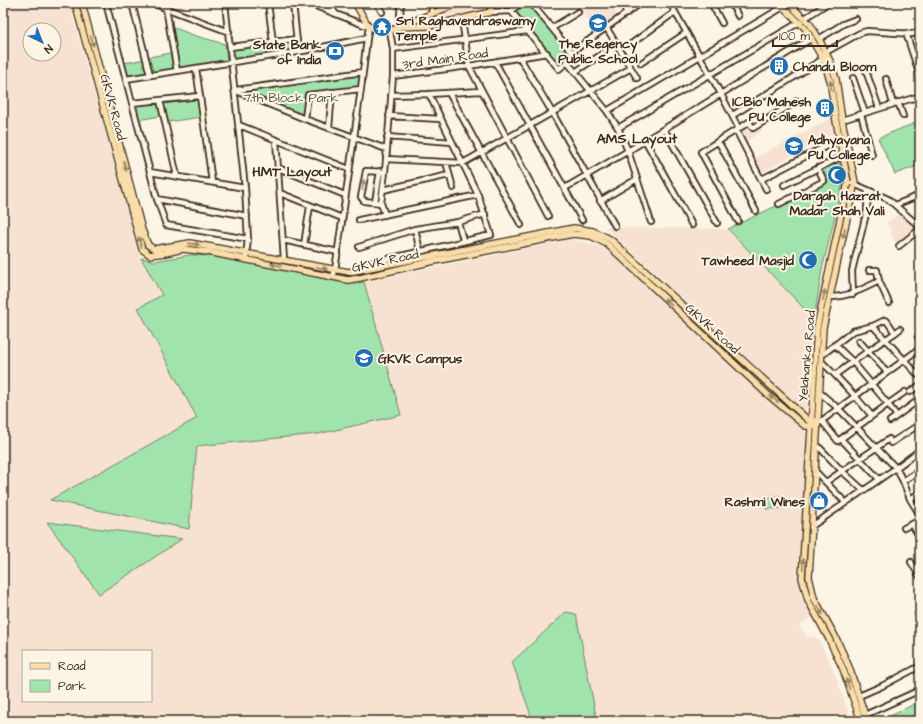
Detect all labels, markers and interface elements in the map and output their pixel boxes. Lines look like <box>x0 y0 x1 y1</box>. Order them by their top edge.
place label: Sri Raghavendraswamy Temple <box>395 12 537 46</box>
school or university icon: The Regency Public School <box>587 12 609 34</box>
temple icon: Sri Raghavendraswamy Temple <box>371 16 393 38</box>
north arrow <box>22 22 62 62</box>
scale bar <box>773 22 837 48</box>
text: 100 m <box>779 28 810 45</box>
one-way arrow <box>89 35 95 47</box>
place label: The Regency Public School <box>558 35 638 68</box>
place label: State Bank of India <box>252 36 322 69</box>
bank icon: State Bank of India <box>324 40 346 62</box>
text: N <box>41 41 56 57</box>
street label: 3rd Main Road <box>401 44 490 74</box>
building icon: Chandu Bloom <box>768 55 790 77</box>
place label: Chandu Bloom <box>793 58 877 76</box>
street label: GKVK Road <box>96 72 131 143</box>
one-way arrow <box>828 79 834 92</box>
park label: 7th Block Park <box>244 89 338 107</box>
place label: ICBio Mahesh PU College <box>732 93 812 128</box>
building icon: ICBio Mahesh PU College <box>814 97 836 119</box>
district label: AMS Layout <box>597 129 677 149</box>
place label: Adhyayana PU College <box>808 131 870 166</box>
school or university icon: Adhyayana PU College <box>783 135 805 157</box>
one-way arrow <box>122 161 128 173</box>
district label: HMT Layout <box>252 162 332 182</box>
mosque icon: Dargah Hazrat Madar Shah Vali <box>826 164 848 186</box>
one-way arrow <box>360 179 366 191</box>
place label: Dargah Hazrat Madar Shah Vali <box>790 187 885 220</box>
one-way arrow <box>840 227 846 239</box>
one-way arrow <box>137 236 143 248</box>
one-way arrow <box>188 241 200 247</box>
street label: GKVK Road <box>350 245 421 277</box>
mosque icon: Tawheed Masjid <box>797 249 819 271</box>
place label: Tawheed Masjid <box>701 252 794 271</box>
one-way arrow <box>269 261 282 267</box>
one-way arrow <box>315 265 328 271</box>
one-way arrow <box>822 289 828 301</box>
one-way arrow <box>663 297 673 307</box>
street label: GKVK Road <box>681 299 744 358</box>
street label: Yelahanka Road <box>794 309 820 403</box>
school or university icon: GKVK Campus <box>353 347 375 369</box>
place label: GKVK Campus <box>378 350 463 369</box>
one-way arrow <box>769 395 779 404</box>
shop icon: Rashmi Wines <box>808 490 830 512</box>
place label: Rashmi Wines <box>725 493 805 511</box>
one-way arrow <box>800 558 807 570</box>
one-way arrow <box>817 605 824 616</box>
legend <box>22 650 152 702</box>
text: Road <box>58 658 86 675</box>
text: Park <box>58 678 86 695</box>
one-way arrow <box>845 678 851 690</box>

